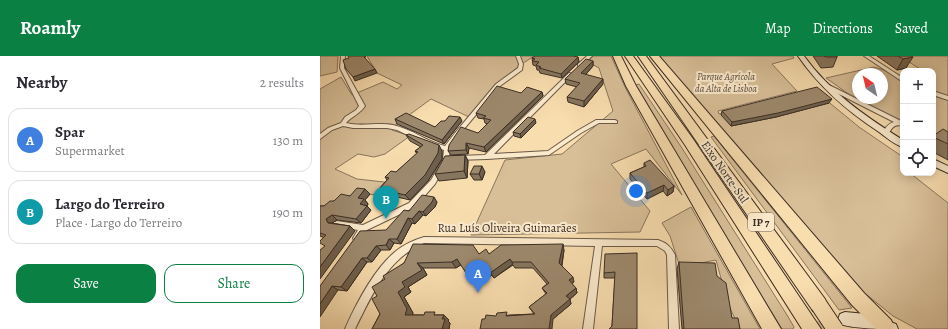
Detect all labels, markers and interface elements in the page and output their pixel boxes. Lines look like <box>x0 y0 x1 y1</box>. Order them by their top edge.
text: Roamly <box>20 15 80 41</box>
text: Map <box>765 19 791 38</box>
text: Directions <box>813 19 873 38</box>
text: Saved <box>895 19 928 38</box>
north arrow <box>852 68 888 104</box>
map controls <box>900 68 936 176</box>
button: + <box>900 68 936 104</box>
park label: Parque Agrícola da Alta de Lisboa <box>695 70 757 95</box>
text: Nearby <box>16 71 67 94</box>
text: 2 results <box>260 74 304 91</box>
button: − <box>900 104 936 140</box>
text: Spar <box>55 122 85 142</box>
text: A <box>26 132 34 149</box>
text: 130 m <box>273 132 303 149</box>
street label: Eixo Norte-Sul <box>698 138 752 206</box>
button: locate <box>900 140 936 176</box>
text: Supermarket <box>55 142 125 159</box>
your location <box>626 181 646 201</box>
pin: B <box>373 186 399 219</box>
text: Largo do Terreiro <box>55 194 165 214</box>
text: B <box>26 204 34 221</box>
text: 190 m <box>272 204 303 221</box>
road number: IP 7 <box>748 213 774 231</box>
text: Place · Largo do Terreiro <box>55 214 182 231</box>
street label: Rua Luís Oliveira Guimarães <box>437 220 577 236</box>
pin: A <box>465 260 491 293</box>
button: Save <box>16 264 156 303</box>
button: Share <box>164 264 304 303</box>

